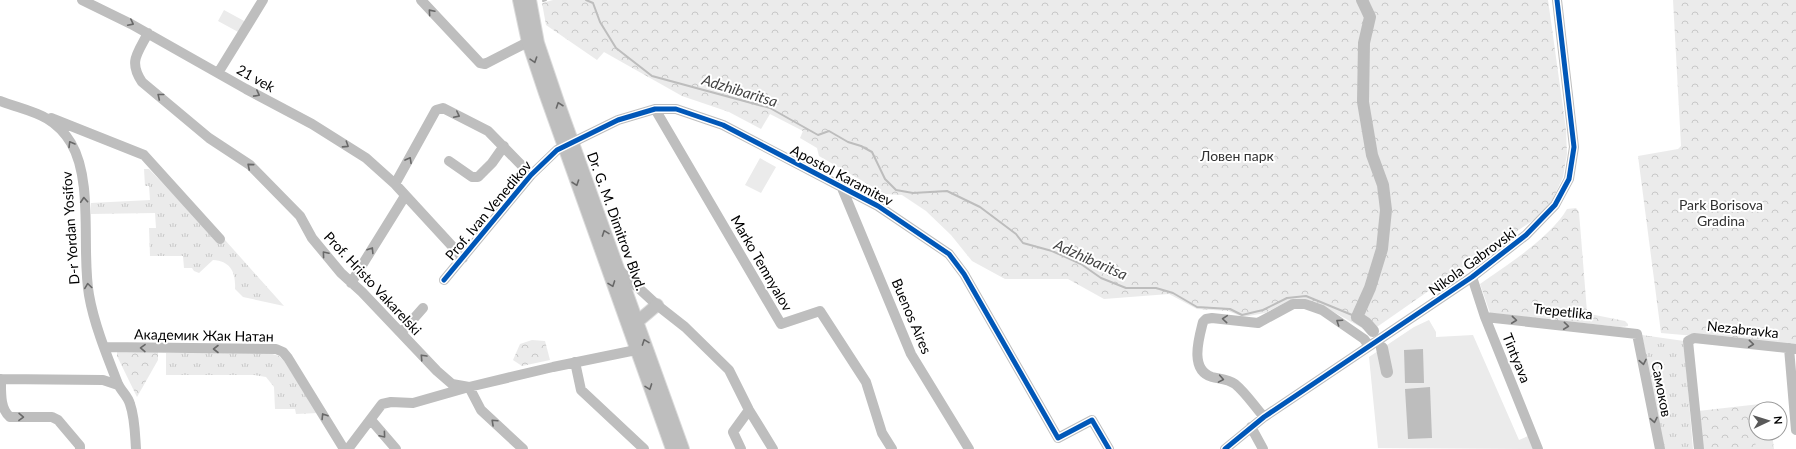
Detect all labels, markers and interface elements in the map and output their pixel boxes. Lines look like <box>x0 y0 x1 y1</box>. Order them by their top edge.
one-way arrow <box>429 9 436 16</box>
one-way arrow <box>126 19 134 26</box>
one-way arrow <box>529 57 537 64</box>
street label: 21 vek <box>234 61 279 96</box>
water label: Adzhibaritsa <box>699 70 780 110</box>
one-way arrow <box>253 90 260 97</box>
one-way arrow <box>157 94 164 101</box>
one-way arrow <box>555 101 564 108</box>
one-way arrow <box>453 110 461 118</box>
one-way arrow <box>342 140 349 148</box>
one-way arrow <box>68 141 75 148</box>
street label: Apostol Karamitev <box>788 141 897 210</box>
park label: Ловен парк <box>1199 147 1275 164</box>
street label: Dr. G. M. Dimitrov Blvd. <box>584 149 650 293</box>
street label: Prof. Ivan Venedikov <box>441 156 535 263</box>
one-way arrow <box>404 157 412 165</box>
one-way arrow <box>247 164 255 171</box>
street label: D-r Yordan Yosifov <box>58 170 82 285</box>
one-way arrow <box>571 179 580 186</box>
park label: Park Borisova Gradina <box>1679 196 1763 229</box>
one-way arrow <box>80 197 88 203</box>
street label: Marko Temnyalov <box>728 212 797 315</box>
street label: Nikola Gabrovski <box>1425 224 1519 298</box>
street label: Prof. Hristo Vakarelski <box>321 228 425 338</box>
one-way arrow <box>602 230 610 237</box>
water label: Adzhibaritsa <box>1051 234 1131 283</box>
one-way arrow <box>366 247 373 254</box>
one-way arrow <box>323 251 330 258</box>
street label: Buenos Aires <box>889 276 935 356</box>
one-way arrow <box>607 280 616 287</box>
one-way arrow <box>84 283 93 289</box>
street label: Trepetlika <box>1532 299 1594 323</box>
one-way arrow <box>1222 315 1228 324</box>
one-way arrow <box>1511 315 1517 324</box>
street label: Nezabravka <box>1706 317 1780 341</box>
one-way arrow <box>1336 319 1343 327</box>
one-way arrow <box>1563 321 1569 330</box>
street label: Академик Жак Натан <box>134 325 274 345</box>
street label: Tintyava <box>1499 331 1535 385</box>
one-way arrow <box>641 339 649 346</box>
one-way arrow <box>1748 340 1754 349</box>
one-way arrow <box>140 344 146 352</box>
one-way arrow <box>213 345 219 353</box>
one-way arrow <box>421 354 428 362</box>
one-way arrow <box>1638 359 1646 366</box>
street label: Самоков <box>1648 360 1676 418</box>
one-way arrow <box>1218 374 1224 382</box>
one-way arrow <box>645 383 653 390</box>
north arrow <box>1748 401 1788 441</box>
one-way arrow <box>18 413 24 421</box>
one-way arrow <box>321 413 328 420</box>
text: N <box>1772 416 1785 425</box>
one-way arrow <box>1649 417 1658 423</box>
one-way arrow <box>491 419 499 427</box>
one-way arrow <box>379 430 386 437</box>

